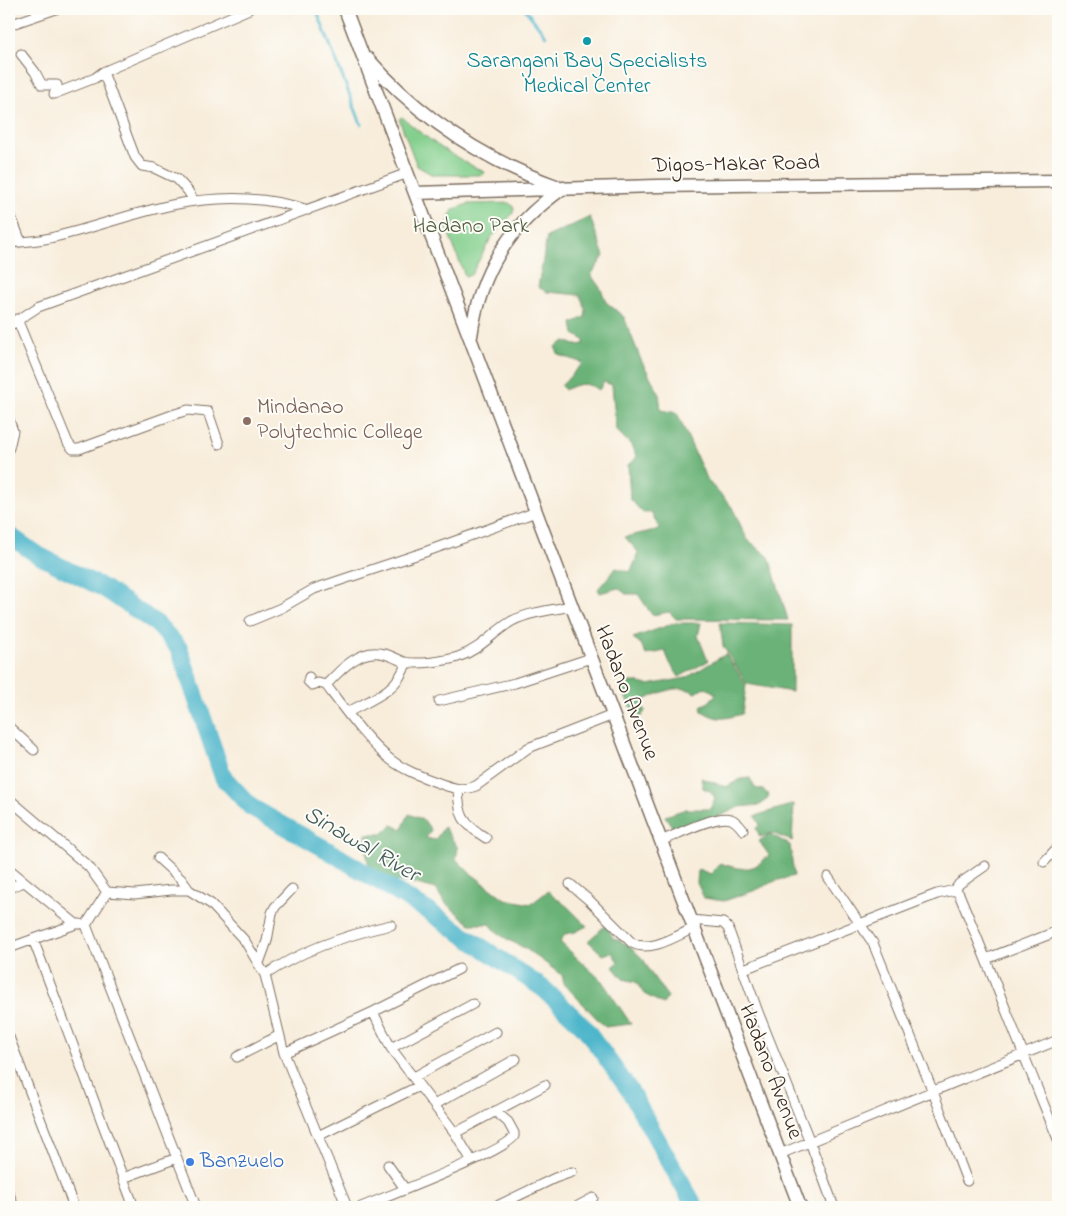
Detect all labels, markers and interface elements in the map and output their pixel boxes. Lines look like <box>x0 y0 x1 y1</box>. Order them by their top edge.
marker: Sarangani Bay Specialists Medical Center <box>581 35 593 47</box>
place label: Sarangani Bay Specialists Medical Center <box>466 46 708 103</box>
street label: Digos-Makar Road <box>651 148 820 183</box>
park label: Hadano Park <box>413 211 530 243</box>
place label: Mindanao Polytechnic College <box>257 392 423 450</box>
marker: Mindanao Polytechnic College <box>241 415 253 427</box>
street label: Hadano Avenue <box>586 621 667 765</box>
water label: Sinawal River <box>296 798 428 894</box>
street label: Hadano Avenue <box>730 1000 811 1144</box>
place label: Banzuelo <box>199 1146 284 1178</box>
marker: Banzuelo <box>184 1156 196 1168</box>

